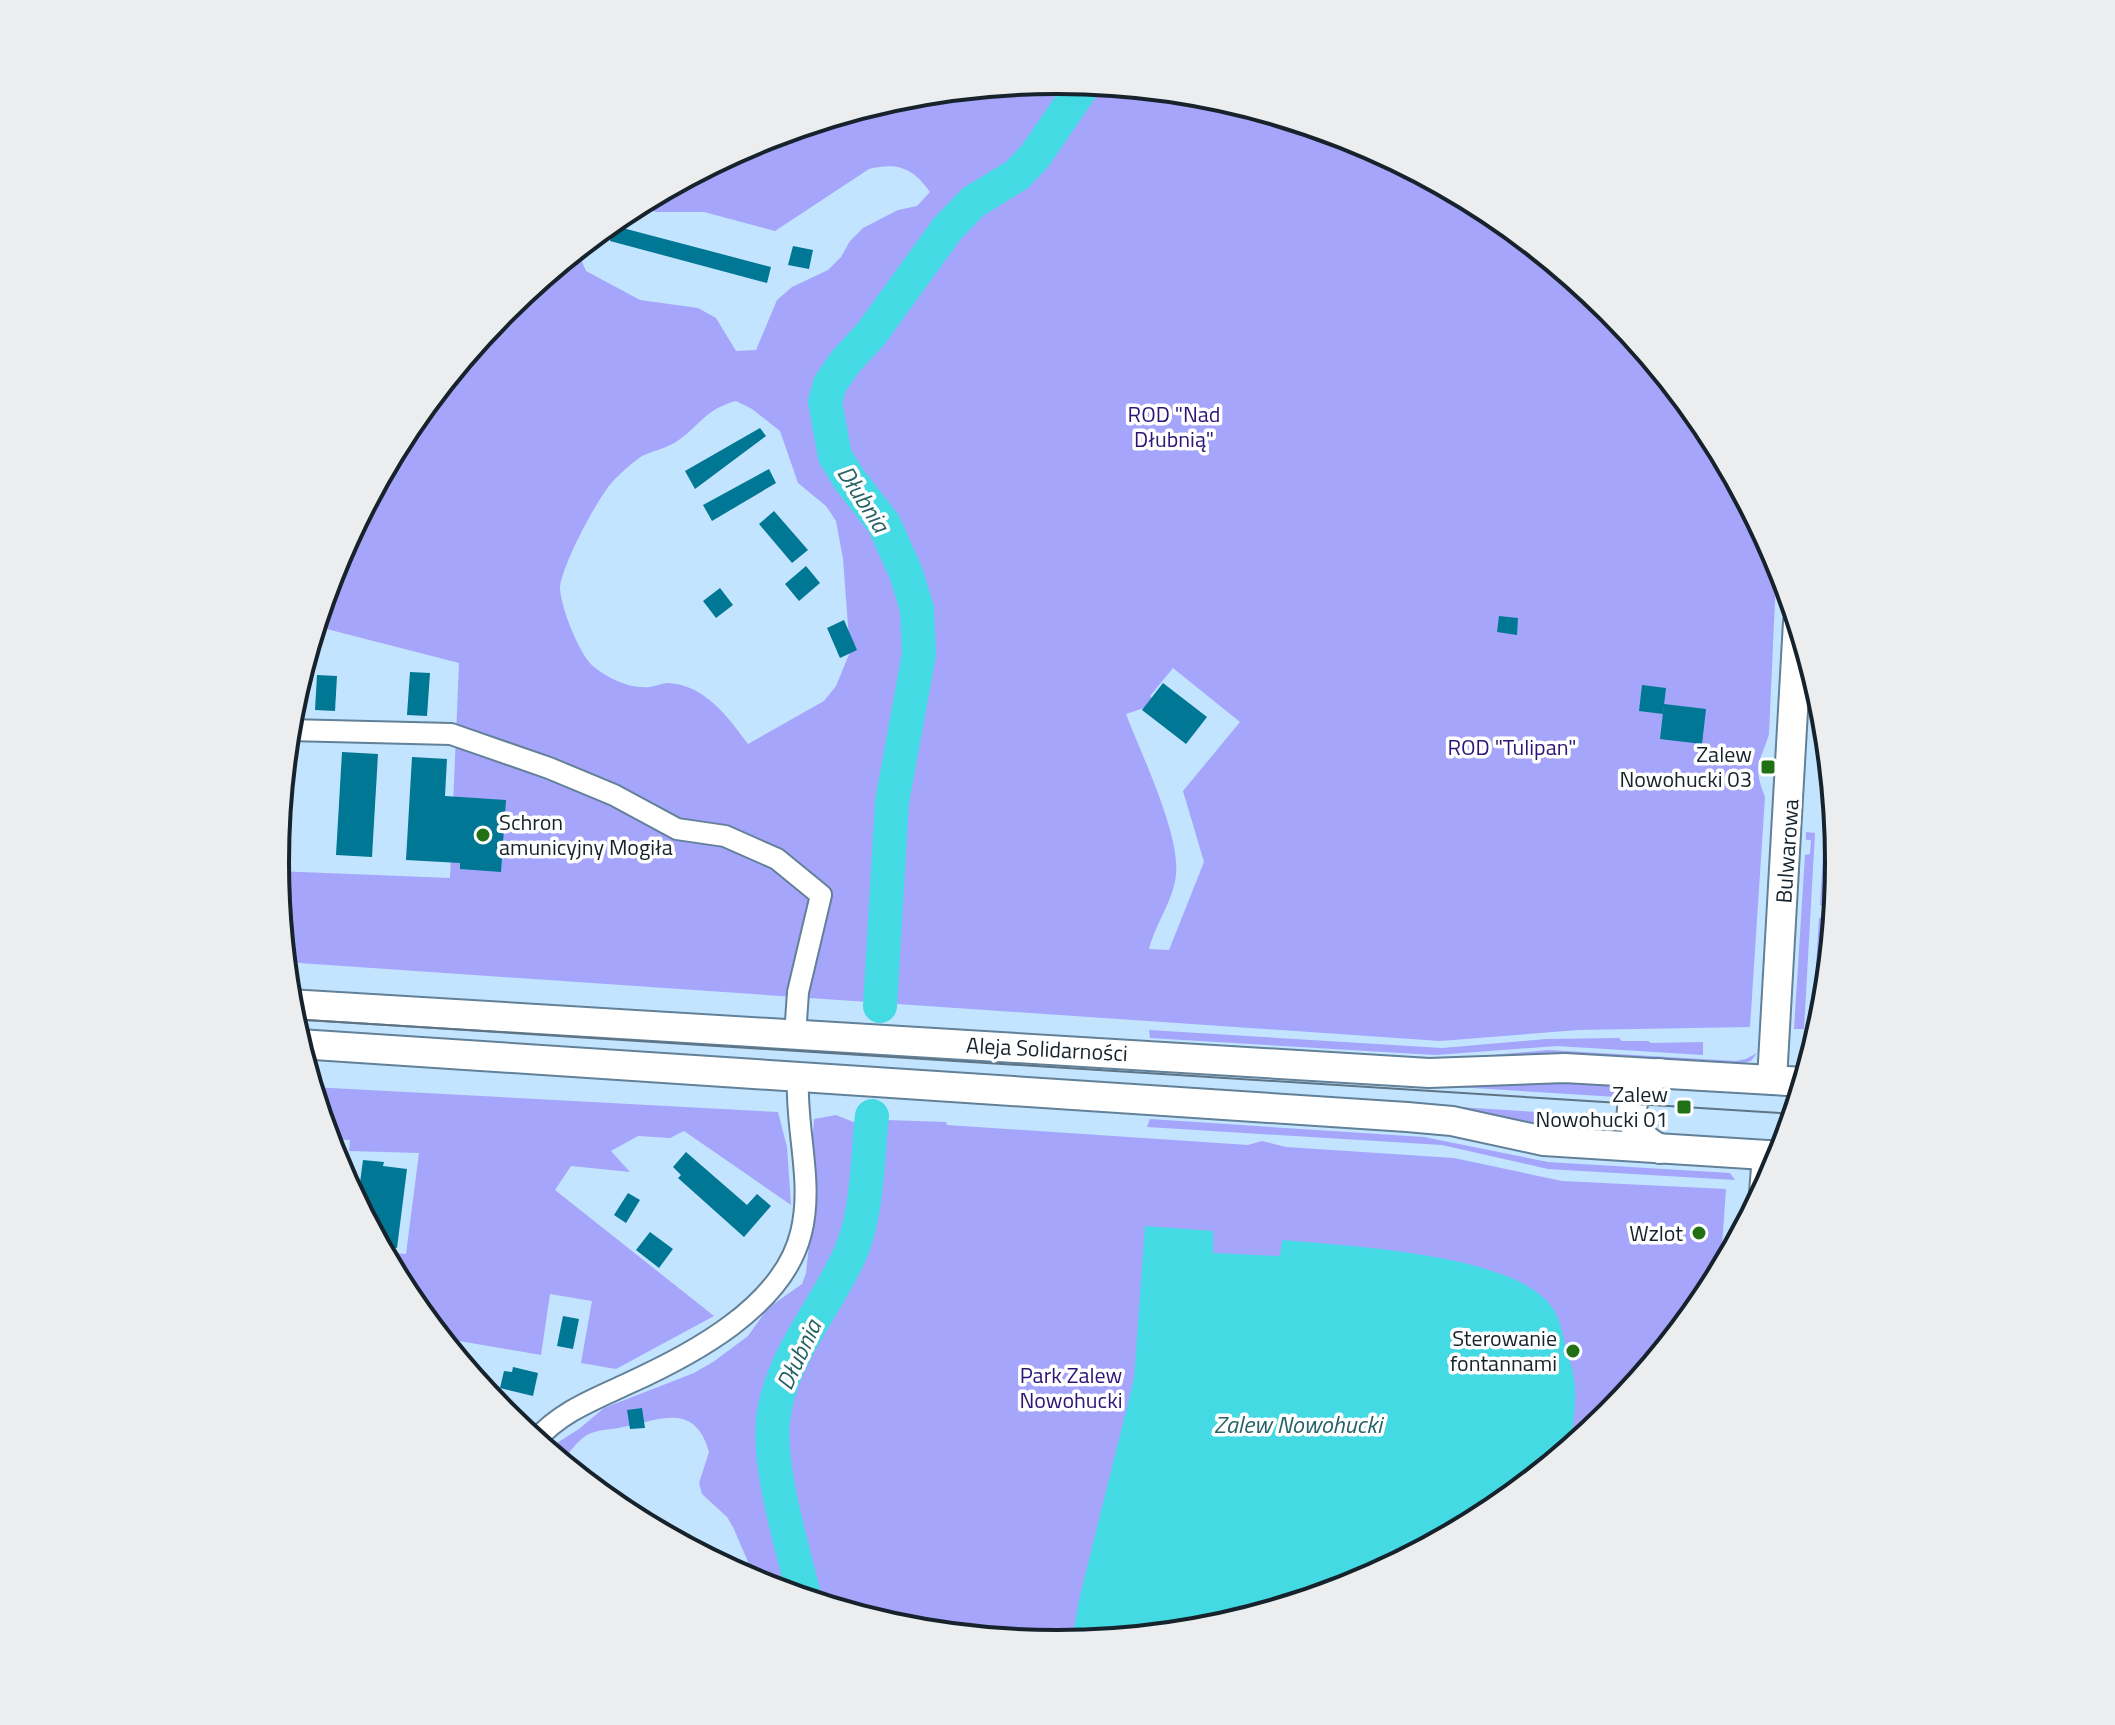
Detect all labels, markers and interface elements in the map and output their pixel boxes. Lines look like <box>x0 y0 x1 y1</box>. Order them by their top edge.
park label: ROD "Nad Dłubnią" <box>1128 397 1220 456</box>
water label: Dłubnia <box>829 458 900 541</box>
park label: ROD "Tulipan" <box>1448 730 1576 764</box>
place label: Zalew Nowohucki 03 <box>1620 737 1752 796</box>
marker: Zalew Nowohucki 03 <box>1759 758 1777 776</box>
street label: Bulwarowa <box>1766 798 1808 904</box>
place label: Schron amunicyjny Mogiła <box>499 805 673 864</box>
marker: Schron amunicyjny Mogiła <box>474 826 492 844</box>
street label: Aleja Solidarności <box>965 1028 1129 1070</box>
place label: Zalew Nowohucki 01 <box>1536 1077 1668 1136</box>
marker: Zalew Nowohucki 01 <box>1675 1098 1693 1116</box>
place label: Wzlot <box>1629 1216 1683 1250</box>
marker: Wzlot <box>1690 1224 1708 1242</box>
water label: Dłubnia <box>766 1312 831 1396</box>
place label: Sterowanie fontannami <box>1450 1321 1557 1380</box>
marker: Sterowanie fontannami <box>1564 1342 1582 1360</box>
park label: Park Zalew Nowohucki <box>1020 1358 1123 1417</box>
water label: Zalew Nowohucki <box>1214 1406 1385 1442</box>

